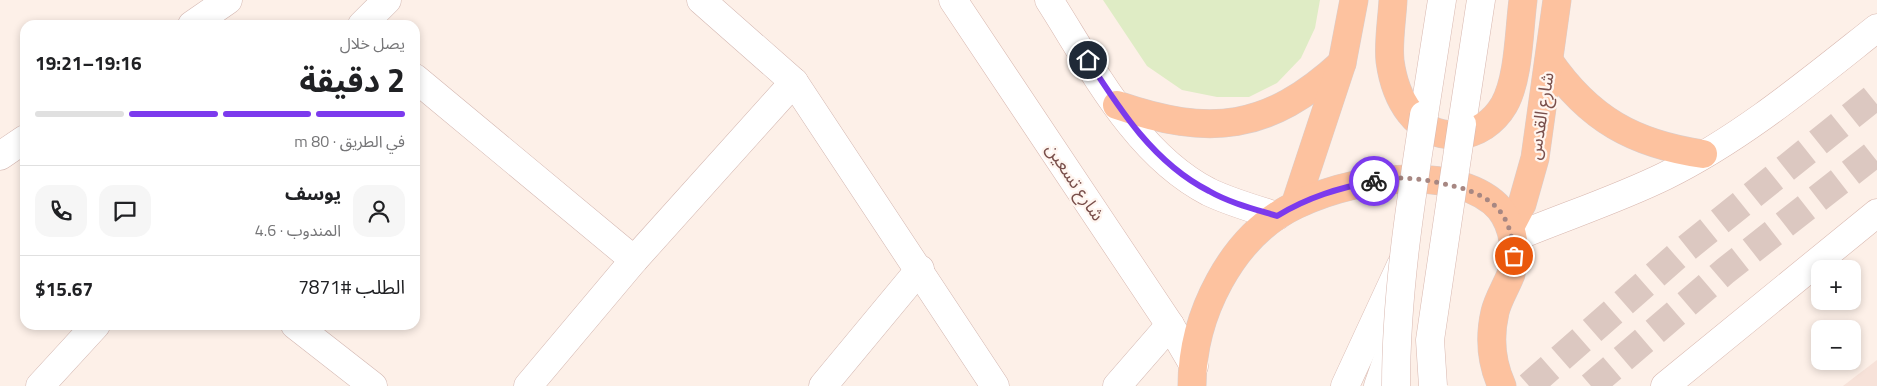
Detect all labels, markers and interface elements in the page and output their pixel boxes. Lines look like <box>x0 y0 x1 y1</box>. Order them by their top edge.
text: يصل خلال <box>340 31 405 55</box>
pin <box>1067 39 1109 81</box>
icon: home <box>1074 46 1102 74</box>
text: 19:16–19:21 <box>35 48 142 77</box>
text: 2 دقيقة <box>300 56 405 104</box>
street label: شارع القدس <box>1520 70 1562 162</box>
text: في الطريق · 80 m <box>294 129 405 153</box>
street label: شارع تسعين <box>1039 137 1111 227</box>
courier <box>1349 156 1399 206</box>
icon: bike <box>1360 167 1388 195</box>
text: يوسف <box>285 178 341 207</box>
button: phone <box>35 185 87 237</box>
button: chat <box>99 185 151 237</box>
button: person <box>353 185 405 237</box>
text: المندوب · 4.6 <box>255 218 341 242</box>
pin <box>1493 235 1535 277</box>
icon: bag <box>1500 242 1528 270</box>
map controls <box>1811 260 1861 370</box>
button: + <box>1811 260 1861 310</box>
text: الطلب #7871 <box>298 272 405 301</box>
text: $15.67 <box>35 274 93 303</box>
button: − <box>1811 320 1861 370</box>

